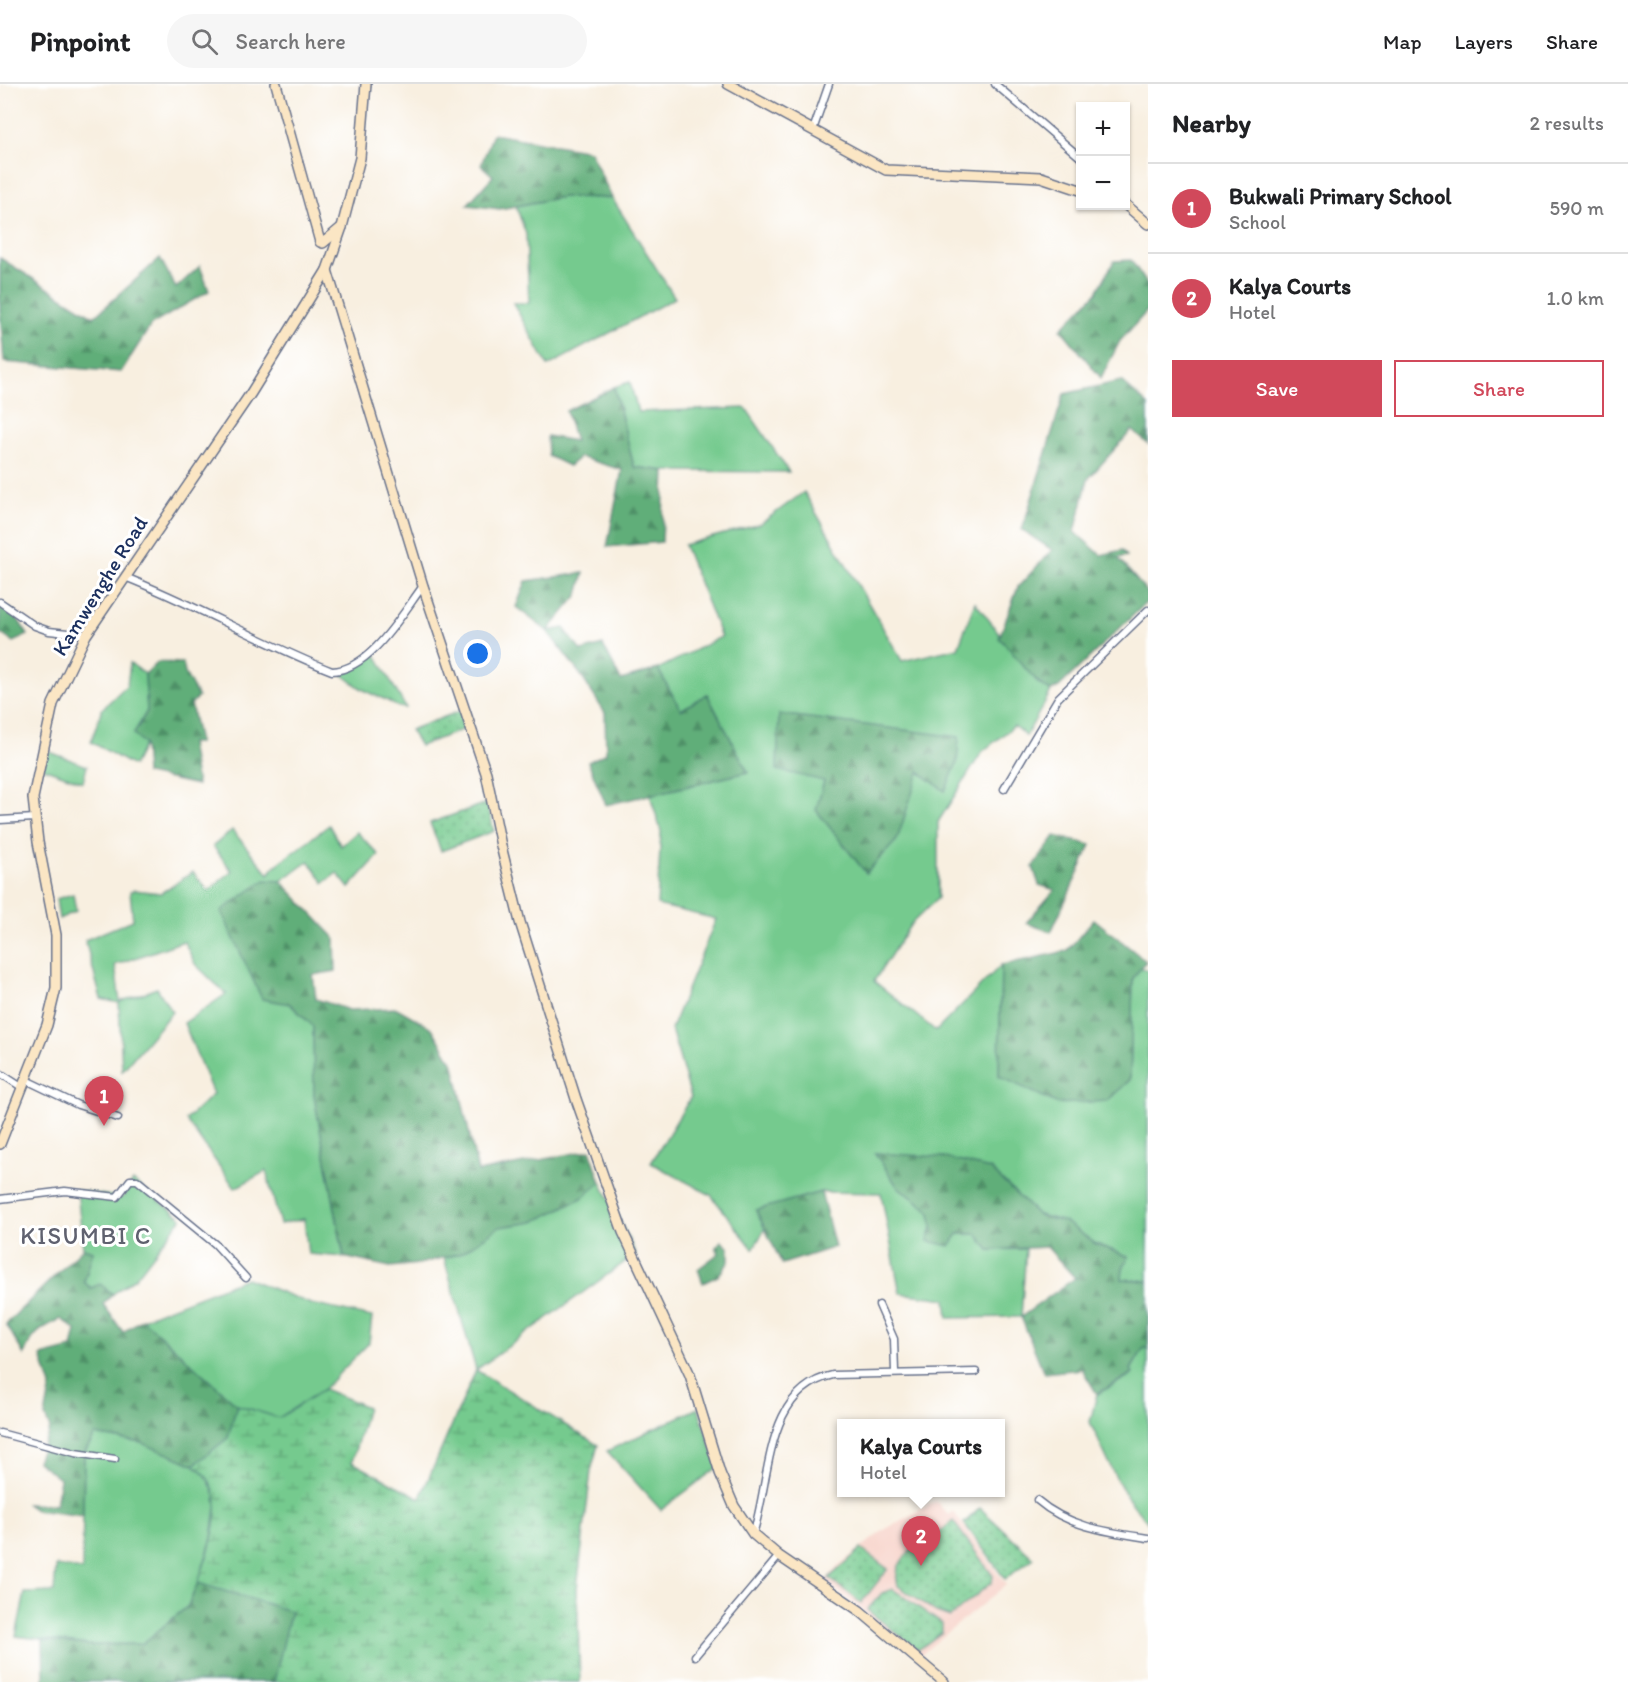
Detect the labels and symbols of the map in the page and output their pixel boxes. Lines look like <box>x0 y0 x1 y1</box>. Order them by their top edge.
street label: Kamwenghe Road <box>47 511 153 660</box>
your location <box>463 639 492 668</box>
pin: 1 <box>84 1076 124 1126</box>
district label: KISUMBI C <box>20 1221 152 1250</box>
pin: 2 <box>902 1516 940 1566</box>

